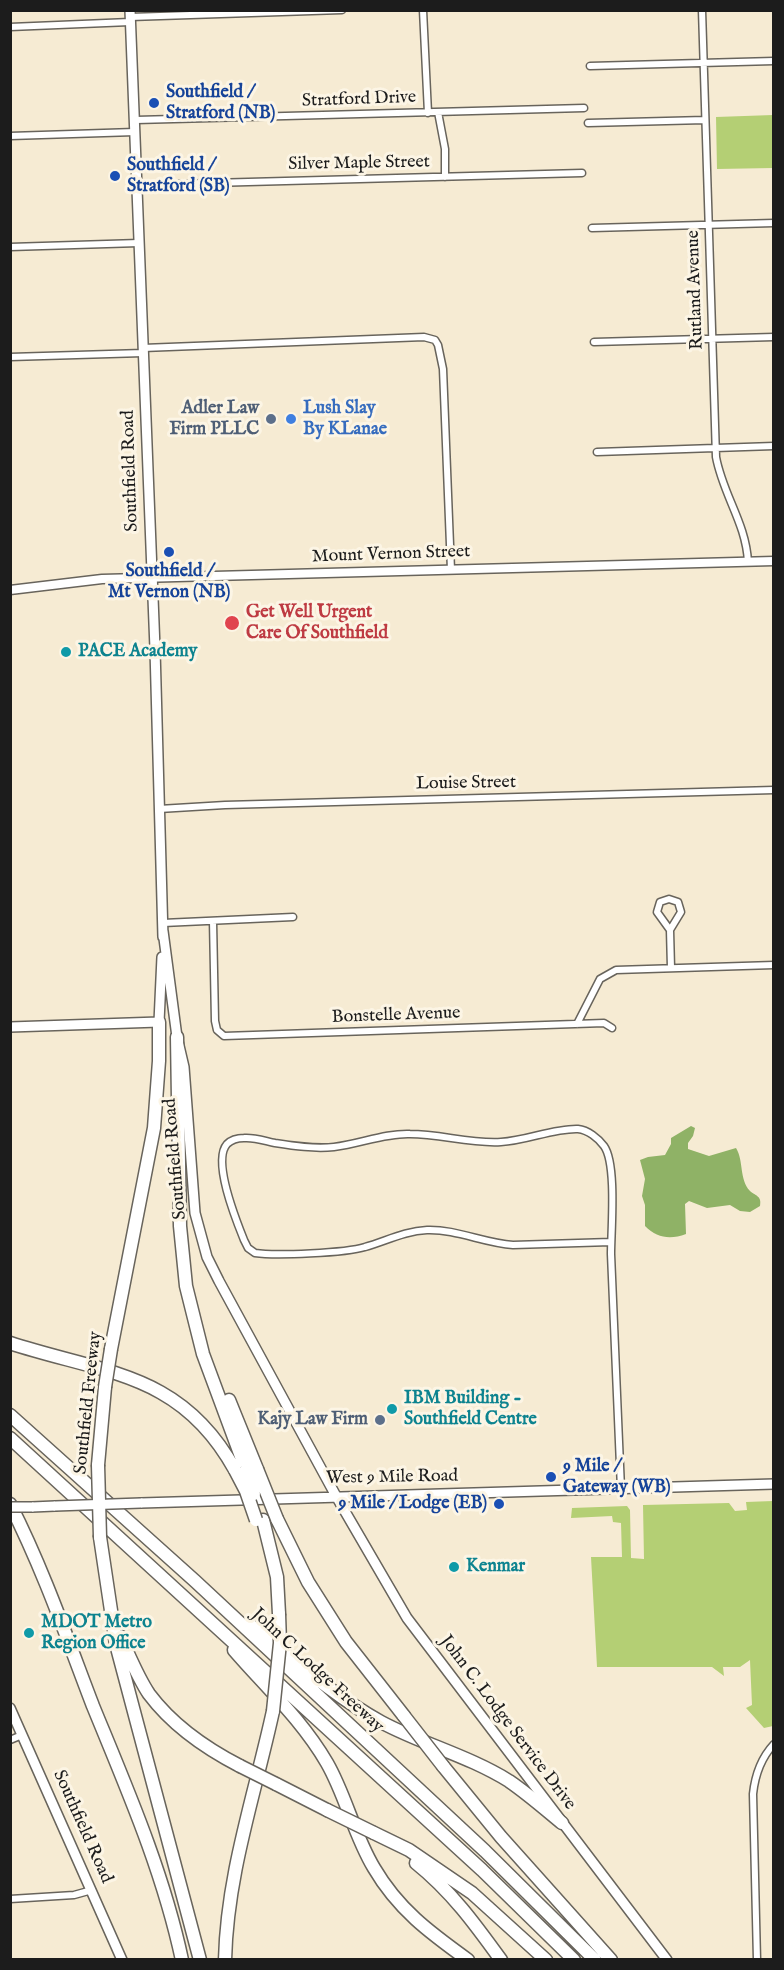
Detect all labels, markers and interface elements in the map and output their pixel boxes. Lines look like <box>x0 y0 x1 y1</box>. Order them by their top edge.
place label: Southfield / Stratford (NB) <box>166 82 275 124</box>
street label: Stratford Drive <box>302 87 416 113</box>
marker: Southfield / Stratford (NB) <box>147 96 161 110</box>
street label: Silver Maple Street <box>288 152 430 176</box>
place label: Southfield / Stratford (SB) <box>127 155 230 198</box>
marker: Southfield / Stratford (SB) <box>108 169 122 183</box>
street label: Rutland Avenue <box>683 230 709 350</box>
place label: Adler Law Firm PLLC <box>169 398 259 440</box>
place label: Lush Slay By KLanae <box>303 398 387 440</box>
street label: Southfield Road <box>118 410 144 532</box>
marker: Adler Law Firm PLLC <box>264 412 278 426</box>
marker: Lush Slay By KLanae <box>284 412 298 426</box>
street label: Mount Vernon Street <box>311 541 471 569</box>
marker: Southfield / Mt Vernon (NB) <box>162 545 176 559</box>
place label: Southfield / Mt Vernon (NB) <box>108 561 230 604</box>
place label: Get Well Urgent Care Of Southfield <box>246 602 388 644</box>
marker: Get Well Urgent Care Of Southfield <box>223 614 241 632</box>
place label: PACE Academy <box>78 641 197 663</box>
marker: PACE Academy <box>59 645 73 659</box>
street label: Louise Street <box>416 772 516 796</box>
street label: Bonstelle Avenue <box>331 1003 461 1029</box>
street label: Southfield Road <box>160 1097 192 1221</box>
street label: Southfield Freeway <box>71 1330 107 1476</box>
place label: IBM Building - Southfield Centre <box>404 1388 537 1430</box>
marker: IBM Building - Southfield Centre <box>385 1402 399 1416</box>
place label: Kajy Law Firm <box>257 1409 368 1431</box>
marker: Kajy Law Firm <box>373 1413 387 1427</box>
place label: 9 Mile / Gateway (WB) <box>563 1456 671 1498</box>
street label: West 9 Mile Road <box>326 1466 458 1490</box>
marker: 9 Mile / Gateway (WB) <box>544 1470 558 1484</box>
place label: 9 Mile / Lodge (EB) <box>338 1493 487 1515</box>
marker: 9 Mile / Lodge (EB) <box>492 1497 506 1511</box>
place label: Kenmar <box>466 1556 525 1578</box>
marker: Kenmar <box>447 1560 461 1574</box>
street label: John C Lodge Freeway <box>246 1604 388 1738</box>
place label: MDOT Metro Region Office <box>41 1612 152 1654</box>
marker: MDOT Metro Region Office <box>22 1626 36 1640</box>
street label: John C. Lodge Service Drive <box>434 1631 580 1815</box>
street label: Southfield Road <box>47 1767 117 1887</box>

